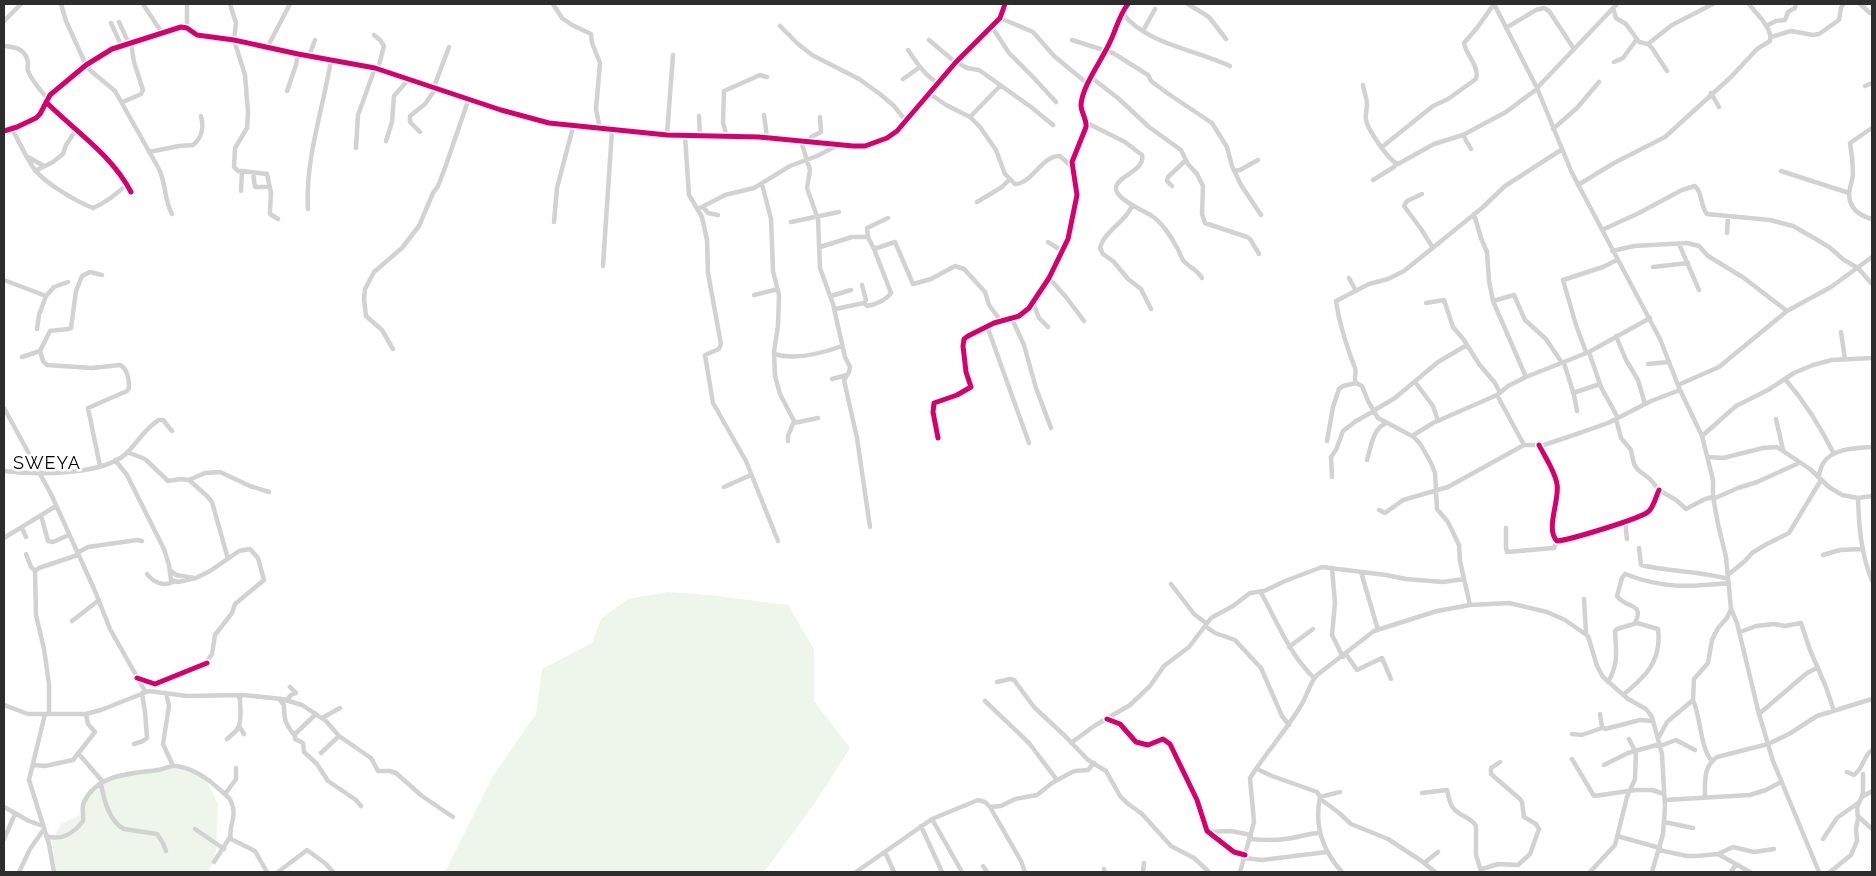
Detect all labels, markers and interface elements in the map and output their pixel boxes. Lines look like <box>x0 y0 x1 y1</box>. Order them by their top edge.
district label: SWEYA <box>13 452 81 473</box>

